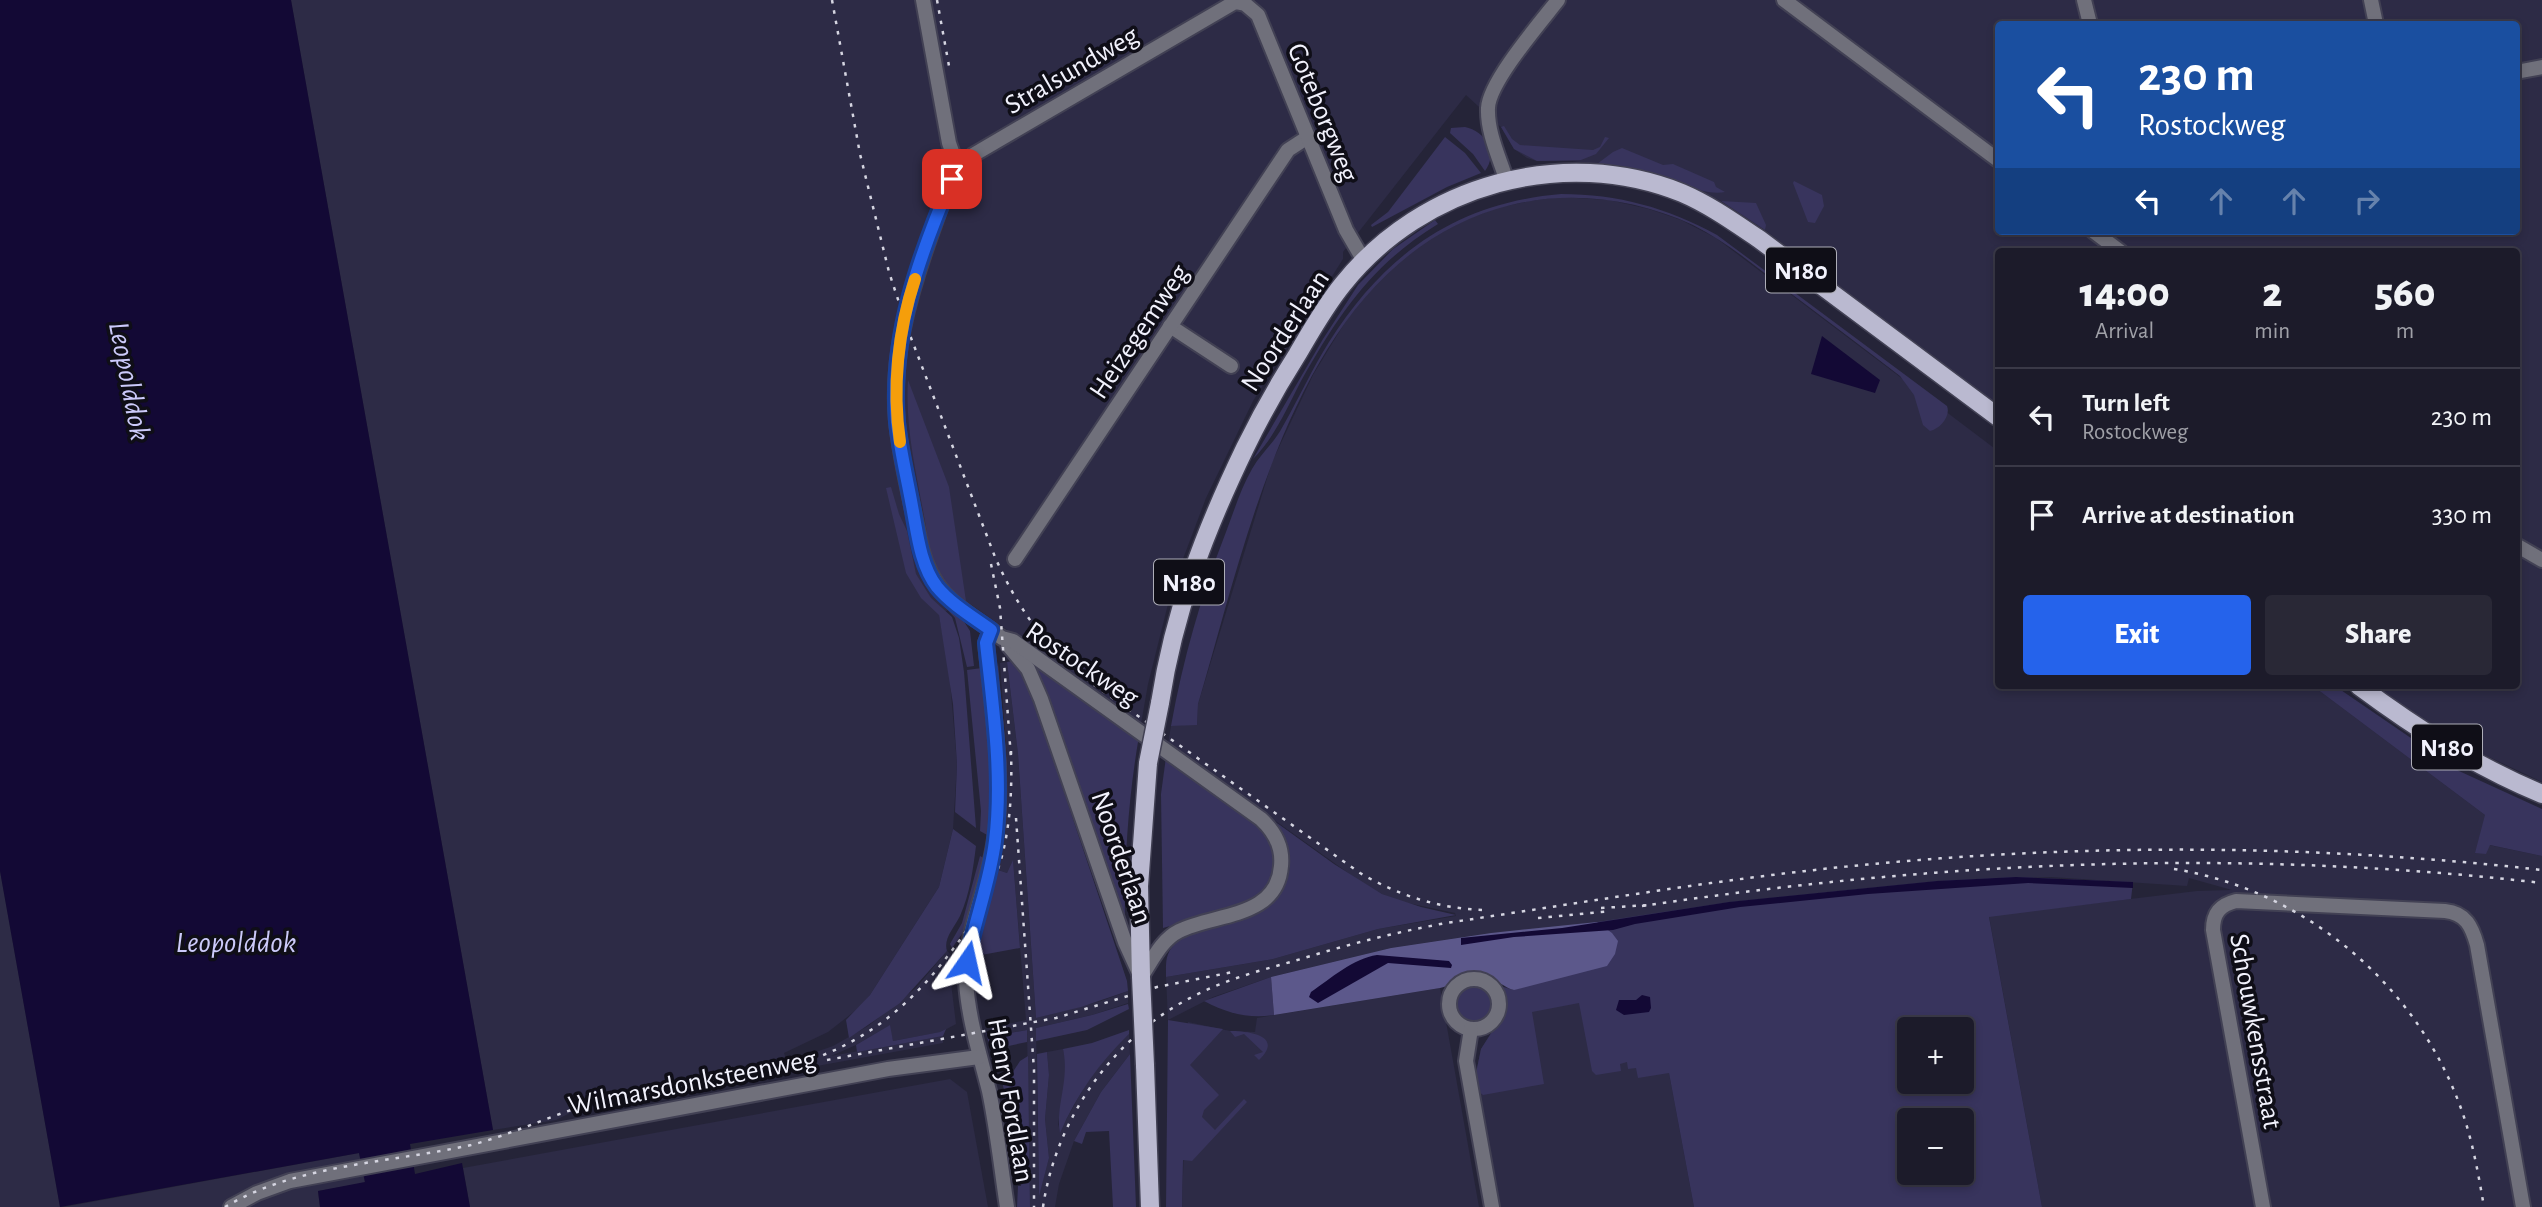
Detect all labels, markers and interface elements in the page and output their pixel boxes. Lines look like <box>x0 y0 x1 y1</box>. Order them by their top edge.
street label: Stralsundweg <box>1001 21 1144 120</box>
street label: Goteborgweg <box>1282 39 1363 186</box>
icon: left <box>2023 49 2114 140</box>
text: 230 m <box>2138 51 2255 100</box>
text: Rostockweg <box>2138 109 2286 141</box>
pin <box>922 149 982 209</box>
icon: arrive <box>933 160 971 198</box>
icon: left <box>2129 182 2167 220</box>
icon: ahead <box>2202 182 2240 220</box>
icon: ahead <box>2275 182 2313 220</box>
icon: right <box>2348 182 2386 220</box>
road number: N180 <box>1766 247 1836 292</box>
street label: Heizegemweg <box>1085 260 1195 404</box>
street label: Noorderlaan <box>1236 265 1335 397</box>
text: 14:00 <box>2080 272 2170 314</box>
text: 2 <box>2262 272 2282 314</box>
text: 560 <box>2375 272 2435 314</box>
water label: Leopolddok <box>103 319 155 443</box>
text: Arrival <box>2095 320 2154 343</box>
text: min <box>2254 320 2290 343</box>
text: m <box>2396 320 2414 343</box>
text: Turn left <box>2082 390 2170 416</box>
icon: left <box>2023 398 2061 436</box>
text: 230 m <box>2431 404 2492 430</box>
text: Rostockweg <box>2082 421 2188 444</box>
icon: arrive <box>2023 496 2061 534</box>
text: Arrive at destination <box>2082 502 2295 528</box>
text: 330 m <box>2432 502 2492 528</box>
road number: N180 <box>1154 560 1224 604</box>
button: Exit <box>2023 595 2251 675</box>
button: Share <box>2265 595 2492 675</box>
street label: Rostockweg <box>1020 617 1144 713</box>
road number: N180 <box>2412 724 2482 769</box>
street label: Noorderlaan <box>1085 788 1157 928</box>
position arrow <box>930 925 1004 999</box>
water label: Leopolddok <box>176 928 297 958</box>
street label: Schouwkensstraat <box>2224 932 2286 1131</box>
street label: Henry Fordlaan <box>982 1016 1038 1185</box>
map controls <box>1897 1017 1974 1185</box>
button: + <box>1897 1017 1974 1094</box>
street label: Wilmarsdonksteenweg <box>566 1045 819 1121</box>
button: − <box>1897 1108 1974 1185</box>

